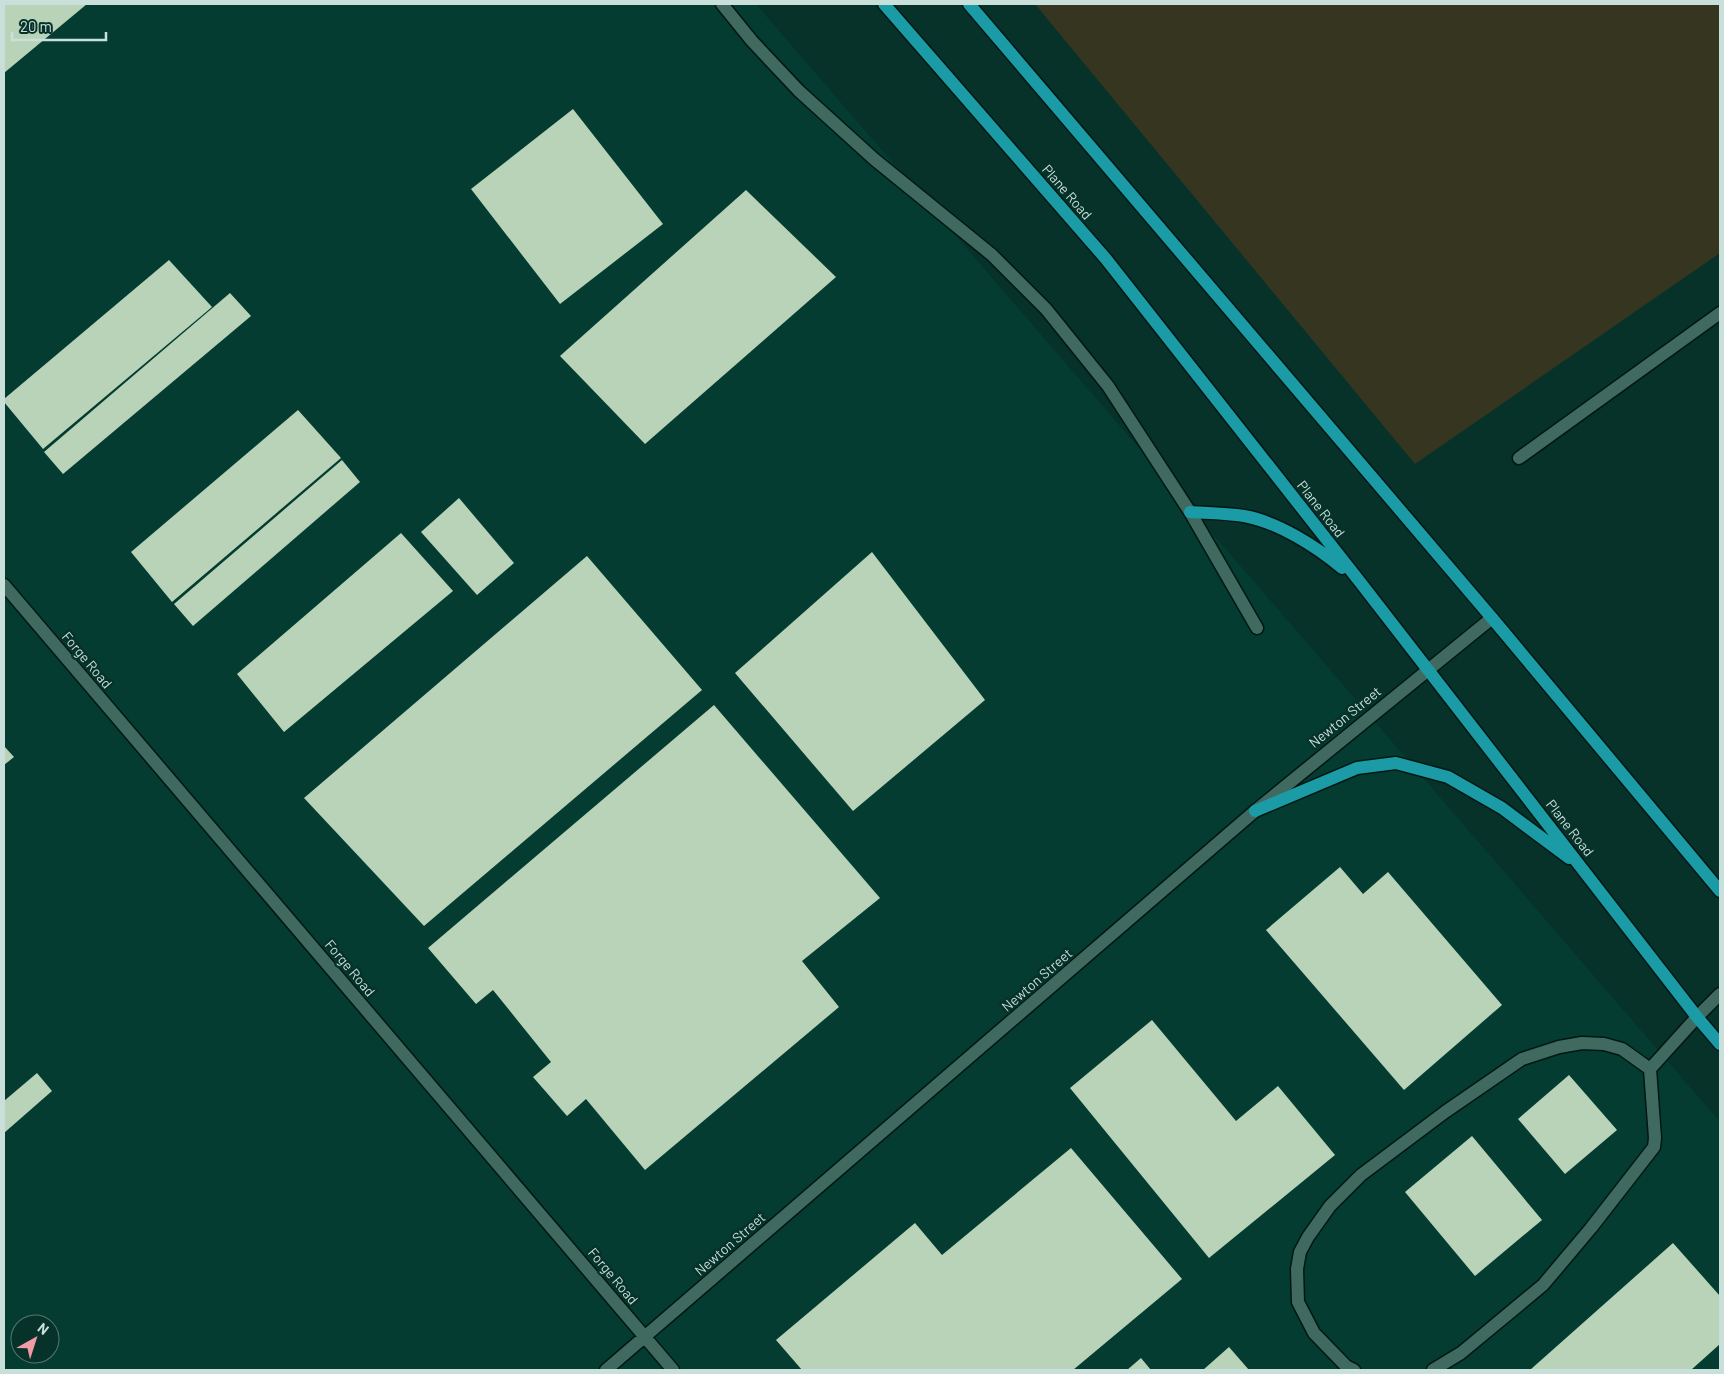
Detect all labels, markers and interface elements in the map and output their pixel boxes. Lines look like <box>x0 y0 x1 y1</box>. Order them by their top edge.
scale bar <box>12 10 106 42</box>
text: 20 m <box>20 17 52 35</box>
street label: Plane Road <box>1039 161 1096 223</box>
street label: Plane Road <box>1294 477 1349 540</box>
street label: Forge Road <box>59 628 116 691</box>
street label: Newton Street <box>1305 682 1384 751</box>
street label: Plane Road <box>1543 796 1598 859</box>
street label: Forge Road <box>322 936 379 999</box>
street label: Newton Street <box>998 944 1075 1015</box>
street label: Newton Street <box>691 1208 768 1279</box>
street label: Forge Road <box>585 1244 642 1307</box>
north arrow <box>10 1314 60 1364</box>
text: N <box>35 1319 52 1338</box>

